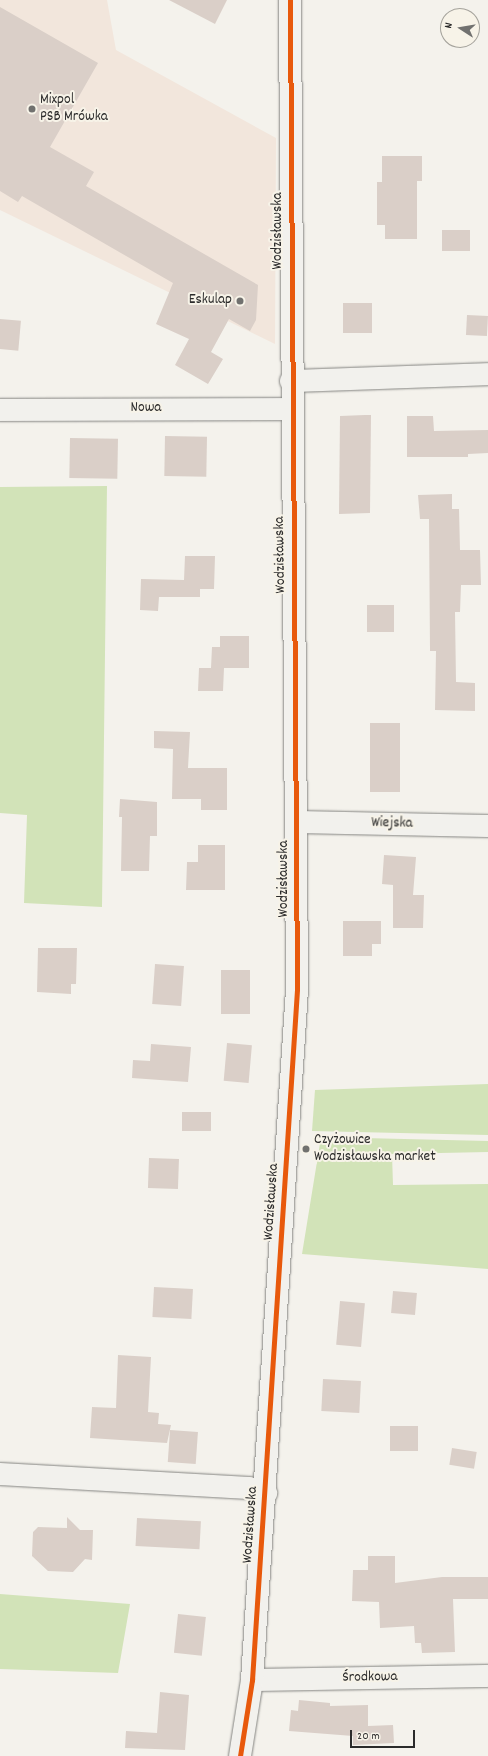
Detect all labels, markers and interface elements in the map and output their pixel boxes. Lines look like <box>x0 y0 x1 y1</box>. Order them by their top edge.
north arrow <box>440 8 480 48</box>
text: N <box>441 21 458 30</box>
place label: Mixpol PSB Mrówka <box>40 91 108 126</box>
marker: Mixpol PSB Mrówka <box>27 104 37 114</box>
street label: Wodzisławska <box>270 192 288 270</box>
place label: Eskulap <box>189 292 232 310</box>
marker: Eskulap <box>235 296 245 306</box>
street label: Nowa <box>131 400 161 418</box>
street label: Wodzisławska <box>271 516 291 594</box>
street label: Wiejska <box>371 815 413 833</box>
street label: Wodzisławska <box>276 840 294 918</box>
place label: Czyżowice Wodzisławska market <box>314 1131 436 1166</box>
marker: Czyżowice Wodzisławska market <box>301 1144 311 1154</box>
street label: Wodzisławska <box>260 1163 284 1241</box>
street label: Wodzisławska <box>239 1486 263 1564</box>
street label: Środkowa <box>342 1669 398 1687</box>
scale bar <box>352 1722 417 1748</box>
text: 20 m <box>357 1728 380 1745</box>

